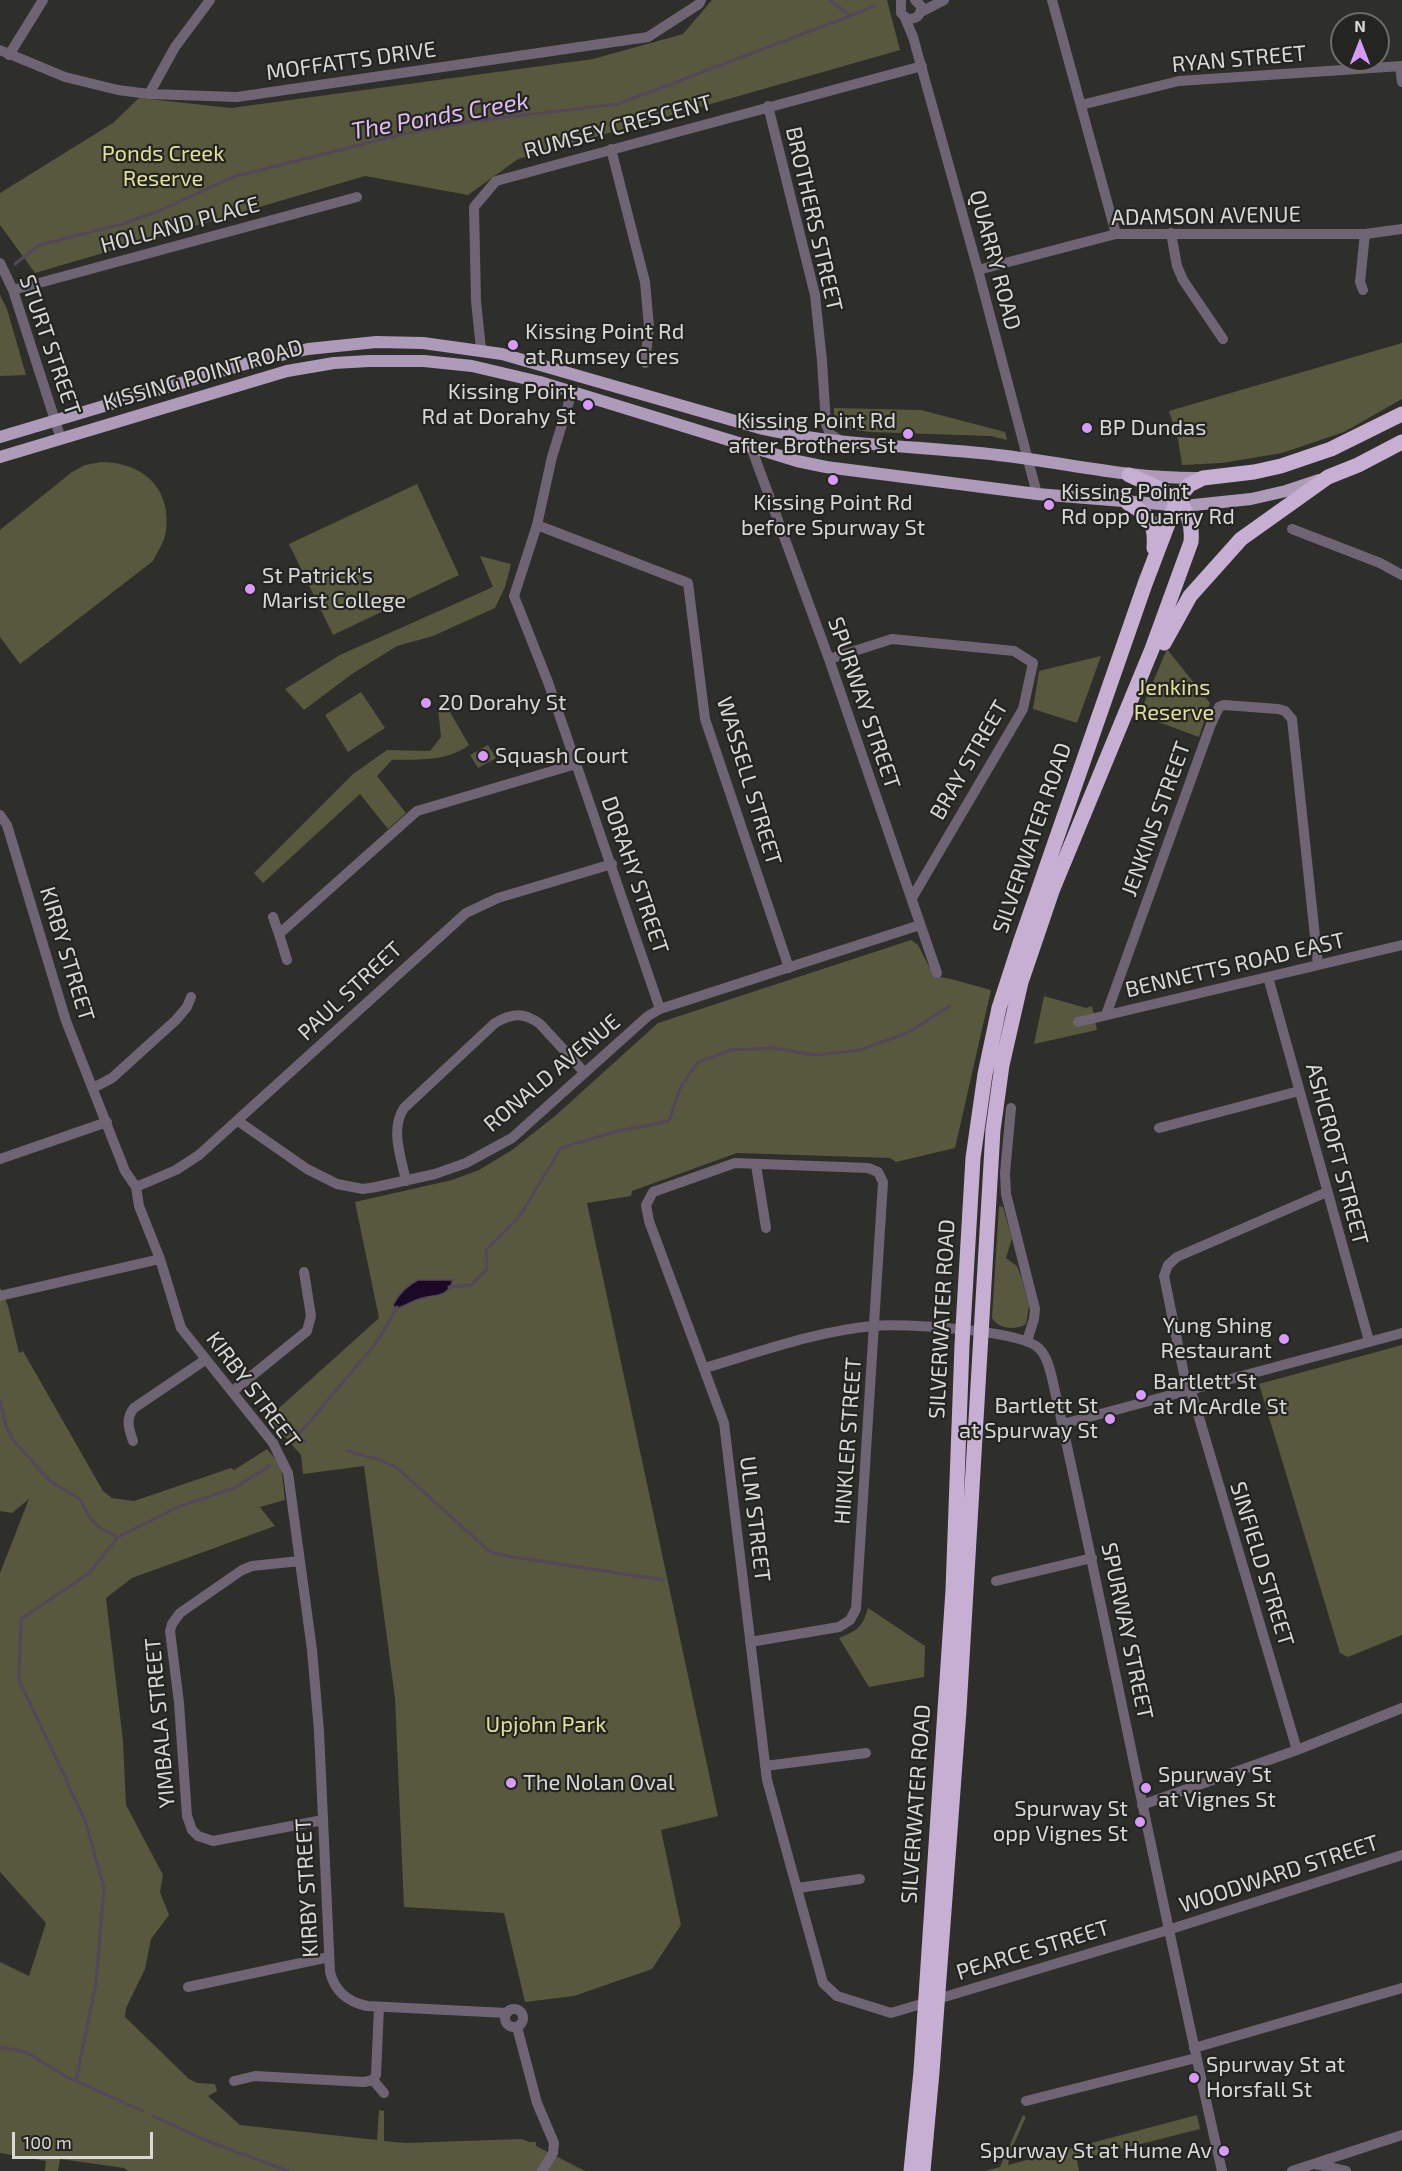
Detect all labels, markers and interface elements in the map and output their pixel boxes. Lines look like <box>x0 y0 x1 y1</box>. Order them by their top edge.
north arrow <box>1330 12 1390 72</box>
text: N <box>1354 16 1366 35</box>
street label: MOFFATTS DRIVE <box>264 36 438 86</box>
street label: RYAN STREET <box>1171 40 1307 78</box>
water label: The Ponds Creek <box>349 86 531 146</box>
street label: RUMSEY CRESCENT <box>521 89 715 165</box>
street label: BROTHERS STREET <box>780 124 848 314</box>
park label: Ponds Creek Reserve <box>102 141 224 192</box>
street label: QUARRY ROAD <box>964 187 1026 333</box>
street label: HOLLAND PLACE <box>98 191 262 259</box>
street label: ADAMSON AVENUE <box>1111 201 1301 231</box>
street label: STURT STREET <box>14 271 86 419</box>
place label: Kissing Point Rd at Rumsey Cres <box>525 319 684 370</box>
street label: KISSING POINT ROAD <box>100 334 306 416</box>
marker: Kissing Point Rd at Rumsey Cres <box>506 338 520 352</box>
place label: Kissing Point Rd at Dorahy St <box>422 379 576 430</box>
marker: Kissing Point Rd at Dorahy St <box>581 398 595 412</box>
place label: Kissing Point Rd after Brothers St <box>729 408 896 460</box>
place label: BP Dundas <box>1099 415 1206 441</box>
marker: BP Dundas <box>1080 421 1094 435</box>
marker: Kissing Point Rd after Brothers St <box>901 427 915 441</box>
marker: Kissing Point Rd before Spurway St <box>826 473 840 487</box>
place label: Kissing Point Rd opp Quarry Rd <box>1061 479 1235 530</box>
place label: Kissing Point Rd before Spurway St <box>741 490 925 542</box>
marker: Kissing Point Rd opp Quarry Rd <box>1042 498 1056 512</box>
place label: St Patrick's Marist College <box>262 563 406 614</box>
marker: St Patrick's Marist College <box>243 582 257 596</box>
street label: SPURWAY STREET <box>822 614 906 792</box>
park label: Jenkins Reserve <box>1134 675 1214 726</box>
place label: 20 Dorahy St <box>438 690 566 716</box>
street label: WASSELL STREET <box>711 694 787 868</box>
marker: 20 Dorahy St <box>419 696 433 710</box>
street label: BRAY STREET <box>924 696 1014 824</box>
street label: JENKINS STREET <box>1116 738 1196 900</box>
street label: SILVERWATER ROAD <box>987 739 1077 937</box>
place label: Squash Court <box>495 743 628 769</box>
marker: Squash Court <box>476 749 490 763</box>
street label: DORAHY STREET <box>596 793 674 957</box>
street label: KIRBY STREET <box>34 884 100 1024</box>
street label: BENNETTS ROAD EAST <box>1123 927 1347 1003</box>
street label: PAUL STREET <box>292 936 408 1046</box>
street label: RONALD AVENUE <box>479 1008 625 1138</box>
street label: ASHCROFT STREET <box>1300 1060 1374 1248</box>
street label: SILVERWATER ROAD <box>924 1219 960 1419</box>
place label: Yung Shing Restaurant <box>1160 1313 1272 1364</box>
street label: KIRBY STREET <box>201 1326 305 1454</box>
marker: Yung Shing Restaurant <box>1277 1332 1291 1346</box>
street label: HINKLER STREET <box>829 1357 867 1525</box>
place label: Bartlett St at McArdle St <box>1153 1369 1287 1420</box>
marker: Bartlett St at McArdle St <box>1134 1388 1148 1402</box>
place label: Bartlett St at Spurway St <box>959 1393 1098 1444</box>
marker: Bartlett St at Spurway St <box>1103 1412 1117 1426</box>
street label: ULM STREET <box>734 1455 776 1583</box>
street label: SINFIELD STREET <box>1224 1479 1300 1649</box>
street label: SPURWAY STREET <box>1095 1540 1159 1722</box>
street label: YIMBALA STREET <box>139 1637 181 1809</box>
street label: SILVERWATER ROAD <box>896 1703 936 1905</box>
park label: Upjohn Park <box>486 1712 606 1738</box>
place label: Spurway St at Vignes St <box>1158 1762 1276 1814</box>
place label: The Nolan Oval <box>523 1770 674 1796</box>
marker: The Nolan Oval <box>504 1776 518 1790</box>
marker: Spurway St at Vignes St <box>1139 1781 1153 1795</box>
place label: Spurway St opp Vignes St <box>993 1796 1128 1848</box>
marker: Spurway St opp Vignes St <box>1133 1815 1147 1829</box>
street label: KIRBY STREET <box>290 1818 324 1958</box>
street label: WOODWARD STREET <box>1176 1829 1382 1919</box>
street label: PEARCE STREET <box>953 1914 1113 1986</box>
place label: Spurway St at Horsfall St <box>1206 2052 1345 2104</box>
marker: Spurway St at Horsfall St <box>1187 2071 1201 2085</box>
scale bar <box>15 2120 156 2158</box>
text: 100 m <box>23 2131 72 2153</box>
place label: Spurway St at Hume Av <box>980 2138 1212 2164</box>
marker: Spurway St at Hume Av <box>1217 2144 1231 2158</box>

